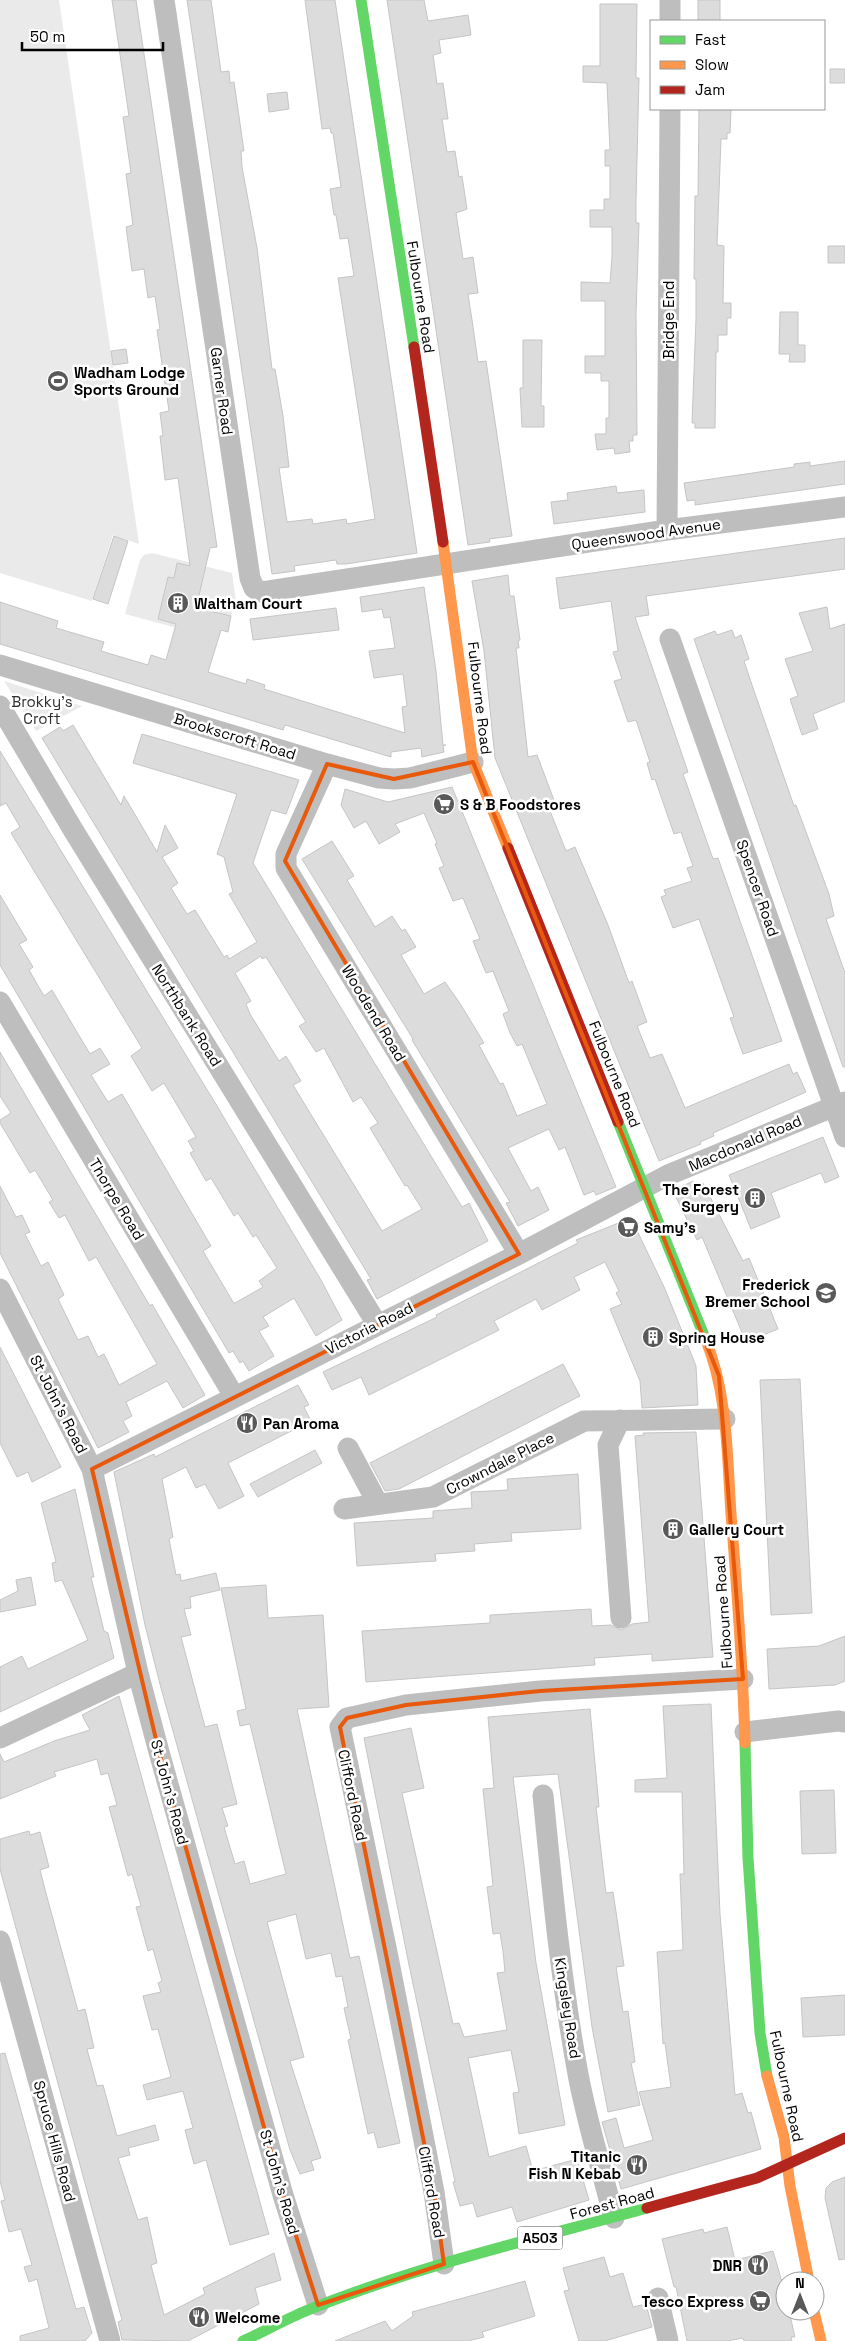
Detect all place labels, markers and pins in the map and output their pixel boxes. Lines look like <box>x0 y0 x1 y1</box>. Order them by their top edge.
place label: Wadham Lodge Sports Ground <box>74 363 185 399</box>
sports icon: Wadham Lodge Sports Ground <box>46 369 70 393</box>
building icon: Waltham Court <box>166 591 190 615</box>
place label: Waltham Court <box>194 594 302 613</box>
supermarket icon: S & B Foodstores <box>432 792 456 816</box>
place label: S & B Foodstores <box>460 795 581 814</box>
place label: The Forest Surgery <box>662 1180 739 1216</box>
building icon: The Forest Surgery <box>743 1186 767 1210</box>
supermarket icon: Samy's <box>616 1215 640 1239</box>
place label: Samy's <box>644 1218 696 1237</box>
place label: Frederick Bremer School <box>705 1275 811 1311</box>
school or university icon: Frederick Bremer School <box>814 1281 838 1305</box>
building icon: Spring House <box>641 1325 665 1349</box>
place label: Spring House <box>669 1328 765 1347</box>
restaurant icon: Pan Aroma <box>235 1411 259 1435</box>
place label: Pan Aroma <box>263 1414 340 1433</box>
building icon: Gallery Court <box>661 1517 685 1541</box>
place label: Gallery Court <box>689 1520 784 1539</box>
place label: Titanic Fish N Kebab <box>529 2147 621 2183</box>
restaurant icon: Titanic Fish N Kebab <box>625 2153 649 2177</box>
restaurant icon: DNR <box>746 2253 770 2277</box>
place label: DNR <box>712 2256 742 2275</box>
supermarket icon: Tesco Express <box>748 2289 772 2313</box>
place label: Tesco Express <box>641 2292 744 2311</box>
restaurant icon: Welcome <box>187 2305 211 2329</box>
place label: Welcome <box>215 2308 281 2327</box>

